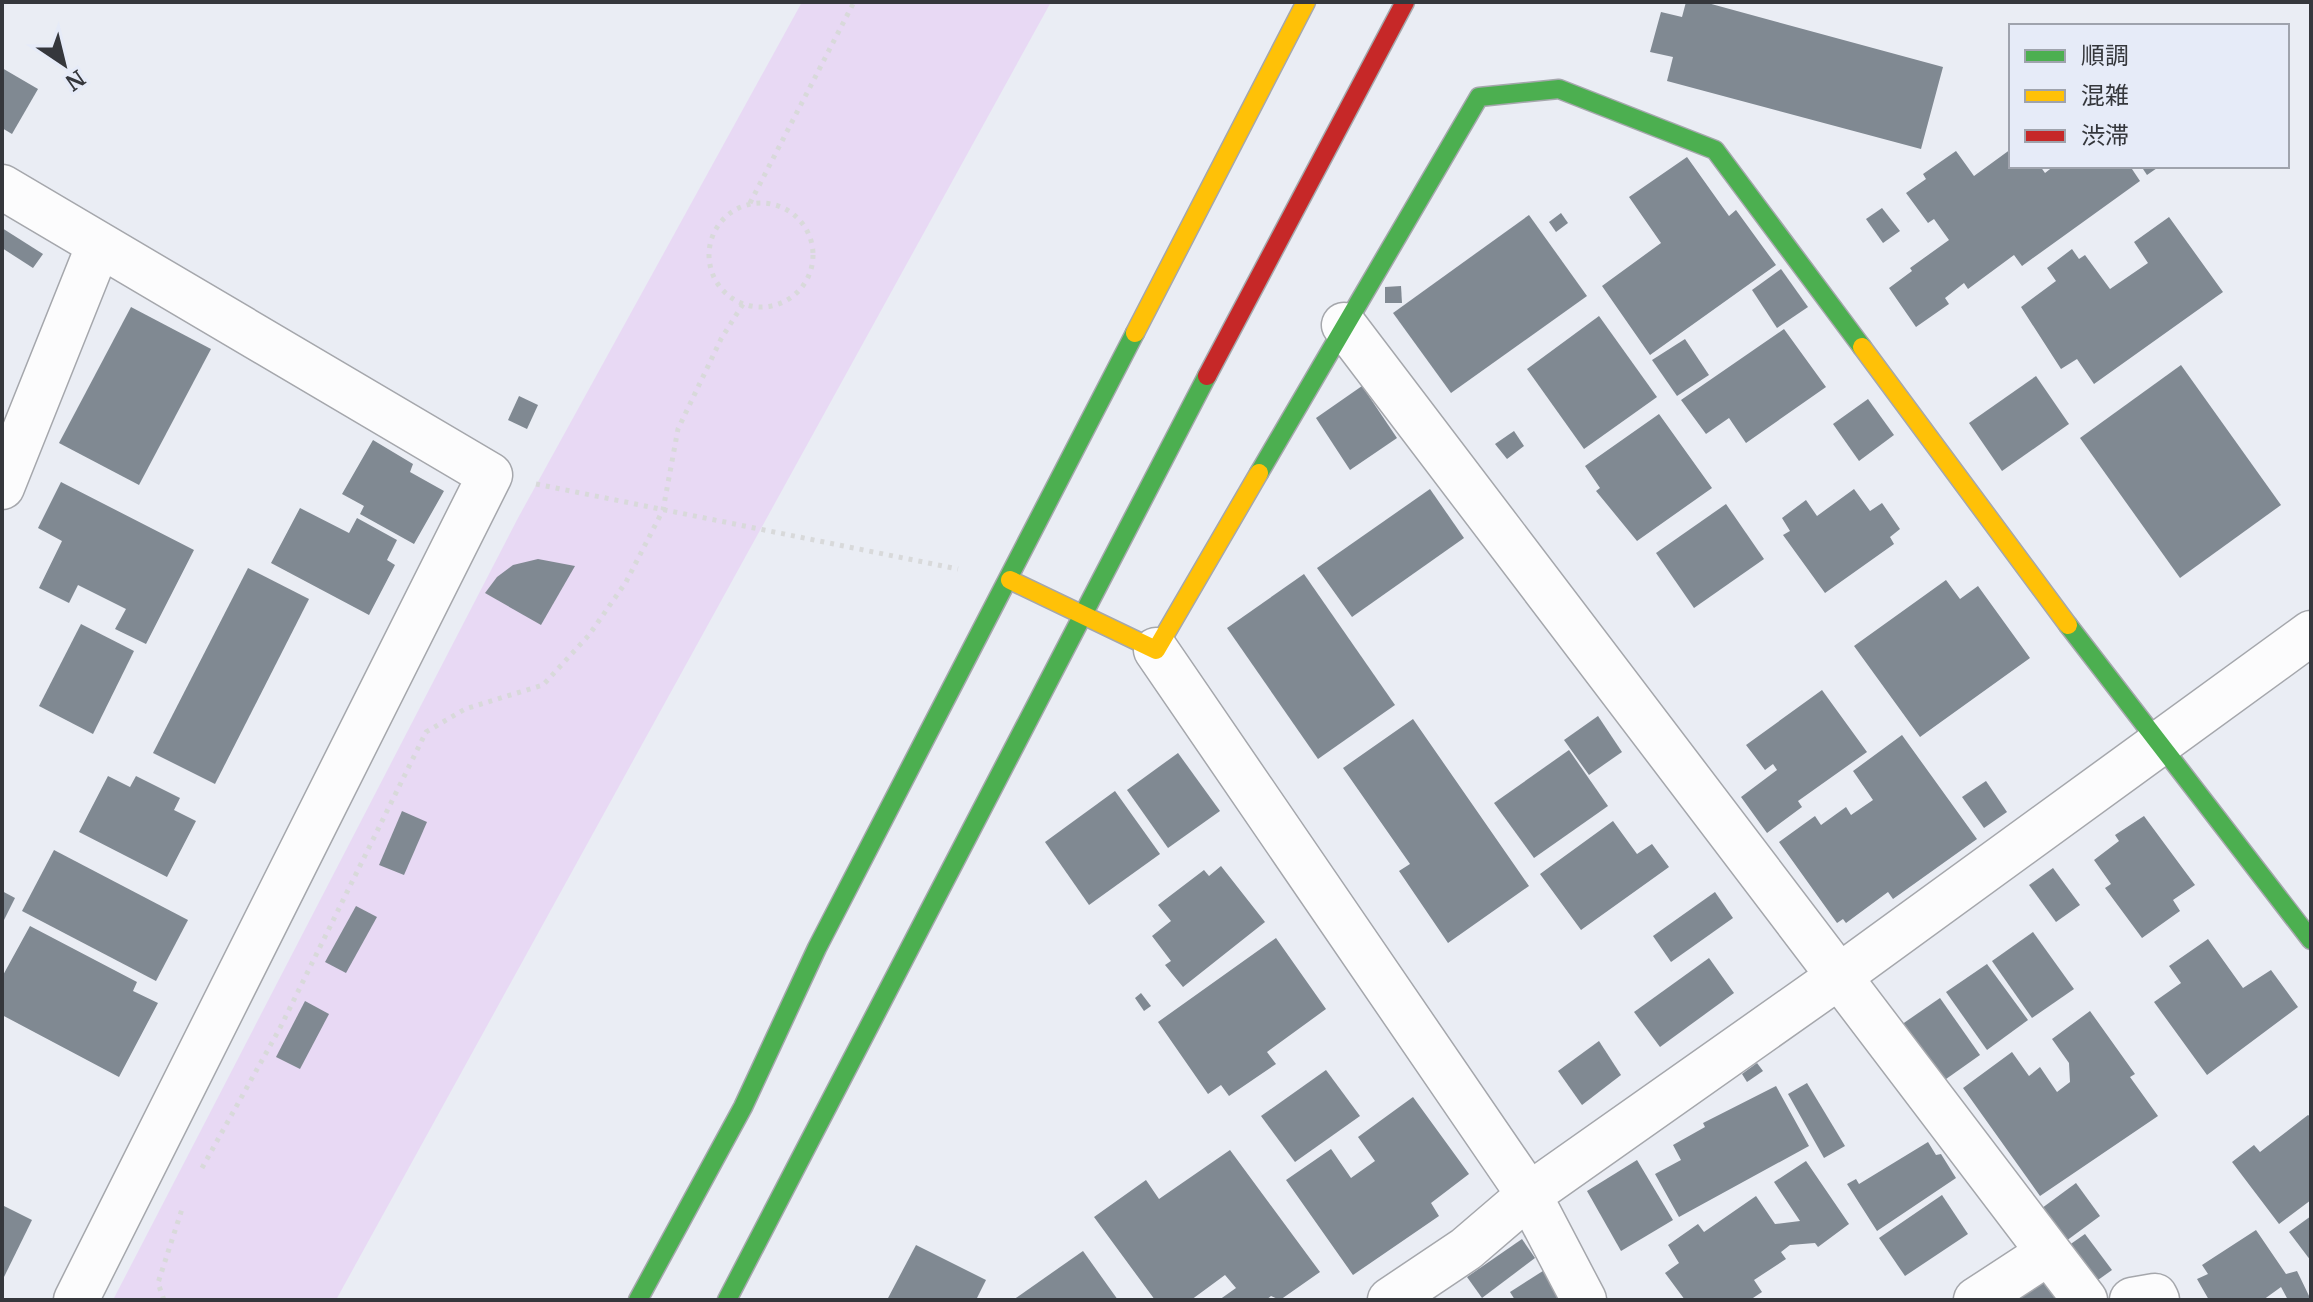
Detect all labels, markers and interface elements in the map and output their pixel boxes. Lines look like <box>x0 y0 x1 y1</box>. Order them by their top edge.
north arrow <box>24 24 104 104</box>
legend <box>2009 24 2289 168</box>
text: 順調 <box>2081 40 2129 71</box>
text: N <box>60 64 91 97</box>
text: 混雑 <box>2081 80 2129 111</box>
text: 渋滞 <box>2081 120 2129 151</box>

